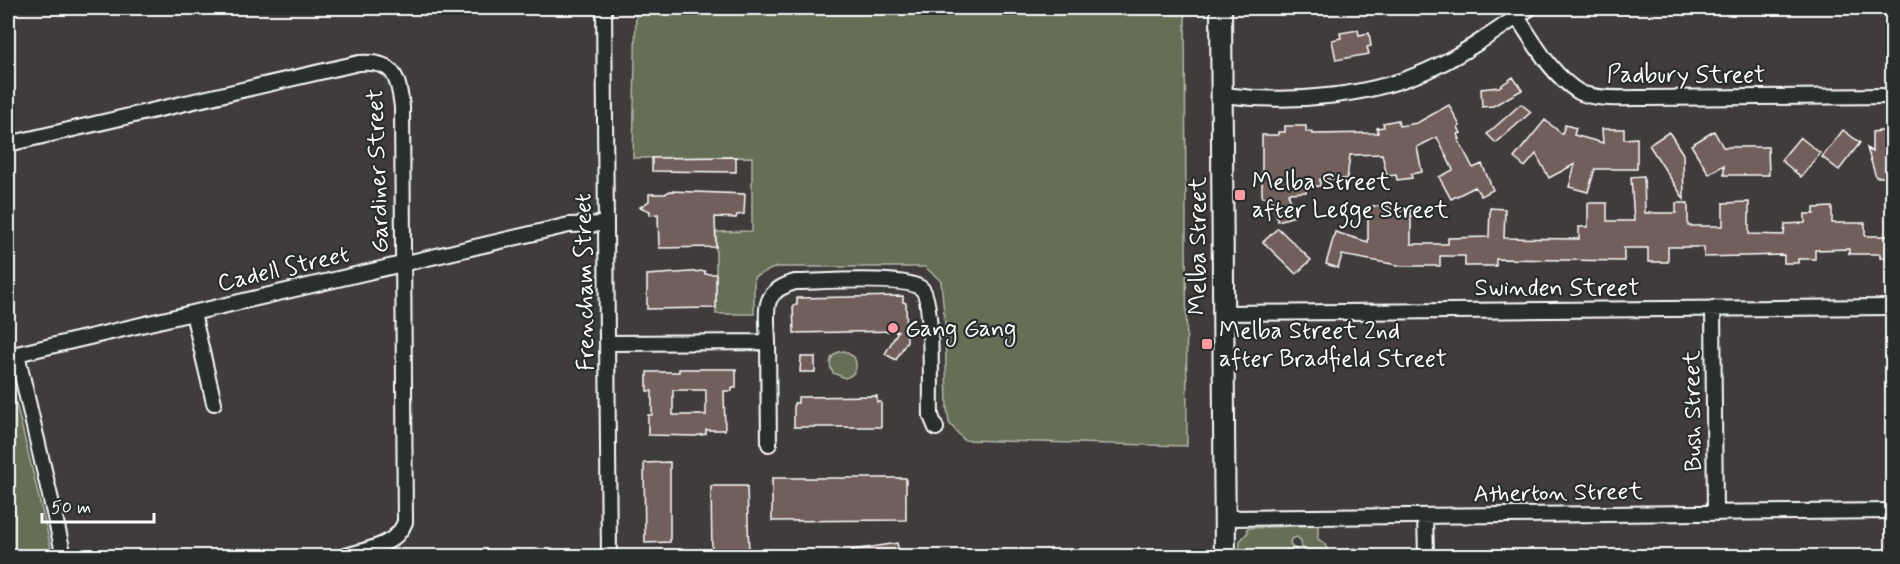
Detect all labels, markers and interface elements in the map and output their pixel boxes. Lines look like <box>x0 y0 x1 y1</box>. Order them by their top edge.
street label: Padbury Street <box>1607 60 1765 91</box>
street label: Gardiner Street <box>360 88 397 254</box>
place label: Melba Street after Legge Street <box>1252 167 1449 229</box>
street label: Melba Street <box>1183 177 1214 315</box>
marker: Melba Street after Legge Street <box>1233 188 1247 202</box>
street label: Frencham Street <box>568 193 603 371</box>
street label: Cadell Street <box>215 239 352 300</box>
street label: Swinden Street <box>1475 273 1639 304</box>
place label: Gang Gang <box>905 314 1016 347</box>
place label: Melba Street 2nd after Bradfield Street <box>1219 316 1447 375</box>
marker: Gang Gang <box>886 321 900 335</box>
marker: Melba Street 2nd after Bradfield Street <box>1200 337 1214 351</box>
street label: Bush Street <box>1677 350 1710 472</box>
street label: Atherton Street <box>1473 477 1643 510</box>
scale bar <box>42 486 154 524</box>
text: 50 m <box>51 496 91 520</box>

